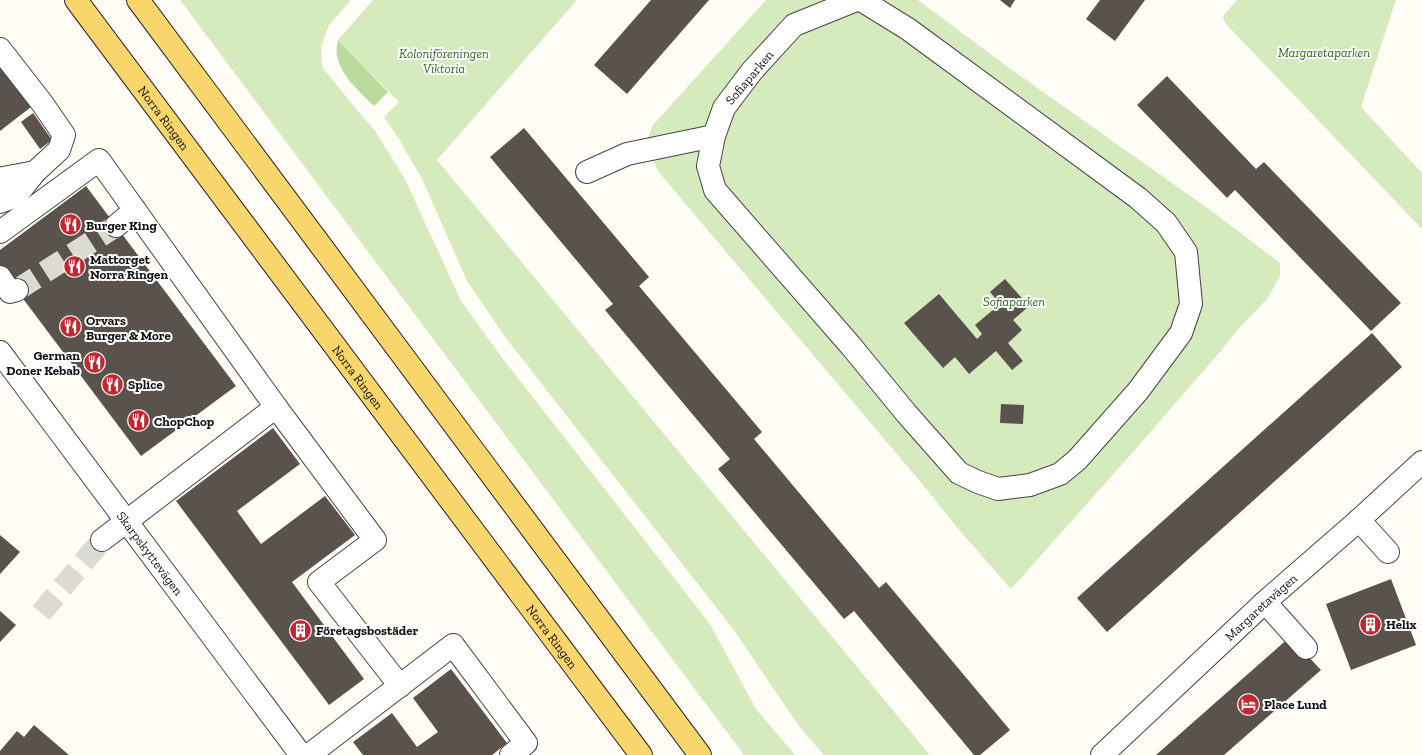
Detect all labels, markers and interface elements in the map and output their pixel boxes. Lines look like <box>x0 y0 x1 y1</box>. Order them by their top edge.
park label: Margaretaparken <box>1278 45 1370 60</box>
park label: Koloniföreningen Viktoria <box>399 46 489 76</box>
street label: Sofiaparken <box>722 47 777 107</box>
street label: Norra Ringen <box>135 83 193 153</box>
restaurant icon: Burger King <box>58 212 84 238</box>
place label: Burger King <box>86 218 157 233</box>
place label: Mattorget Norra Ringen <box>90 252 168 282</box>
restaurant icon: Mattorget Norra Ringen <box>61 253 87 279</box>
park label: Sofiaparken <box>983 294 1045 309</box>
place label: Orvars Burger & More <box>86 313 172 343</box>
restaurant icon: Orvars Burger & More <box>57 314 83 340</box>
street label: Norra Ringen <box>329 342 387 413</box>
place label: German Doner Kebab <box>6 348 80 378</box>
restaurant icon: German Doner Kebab <box>82 349 108 375</box>
restaurant icon: Splice <box>99 371 125 397</box>
place label: Splice <box>128 377 163 392</box>
restaurant icon: ChopChop <box>126 408 152 434</box>
place label: ChopChop <box>154 414 215 429</box>
street label: Skarpskyttevägen <box>114 508 186 599</box>
street label: Margaretavägen <box>1222 570 1301 644</box>
street label: Norra Ringen <box>523 602 581 672</box>
building icon: Helix <box>1358 611 1384 637</box>
building icon: Företagsbostäder <box>288 617 314 643</box>
place label: Helix <box>1386 617 1417 632</box>
place label: Företagsbostäder <box>316 623 418 638</box>
hotel icon: Place Lund <box>1235 691 1261 717</box>
place label: Place Lund <box>1264 697 1327 712</box>

